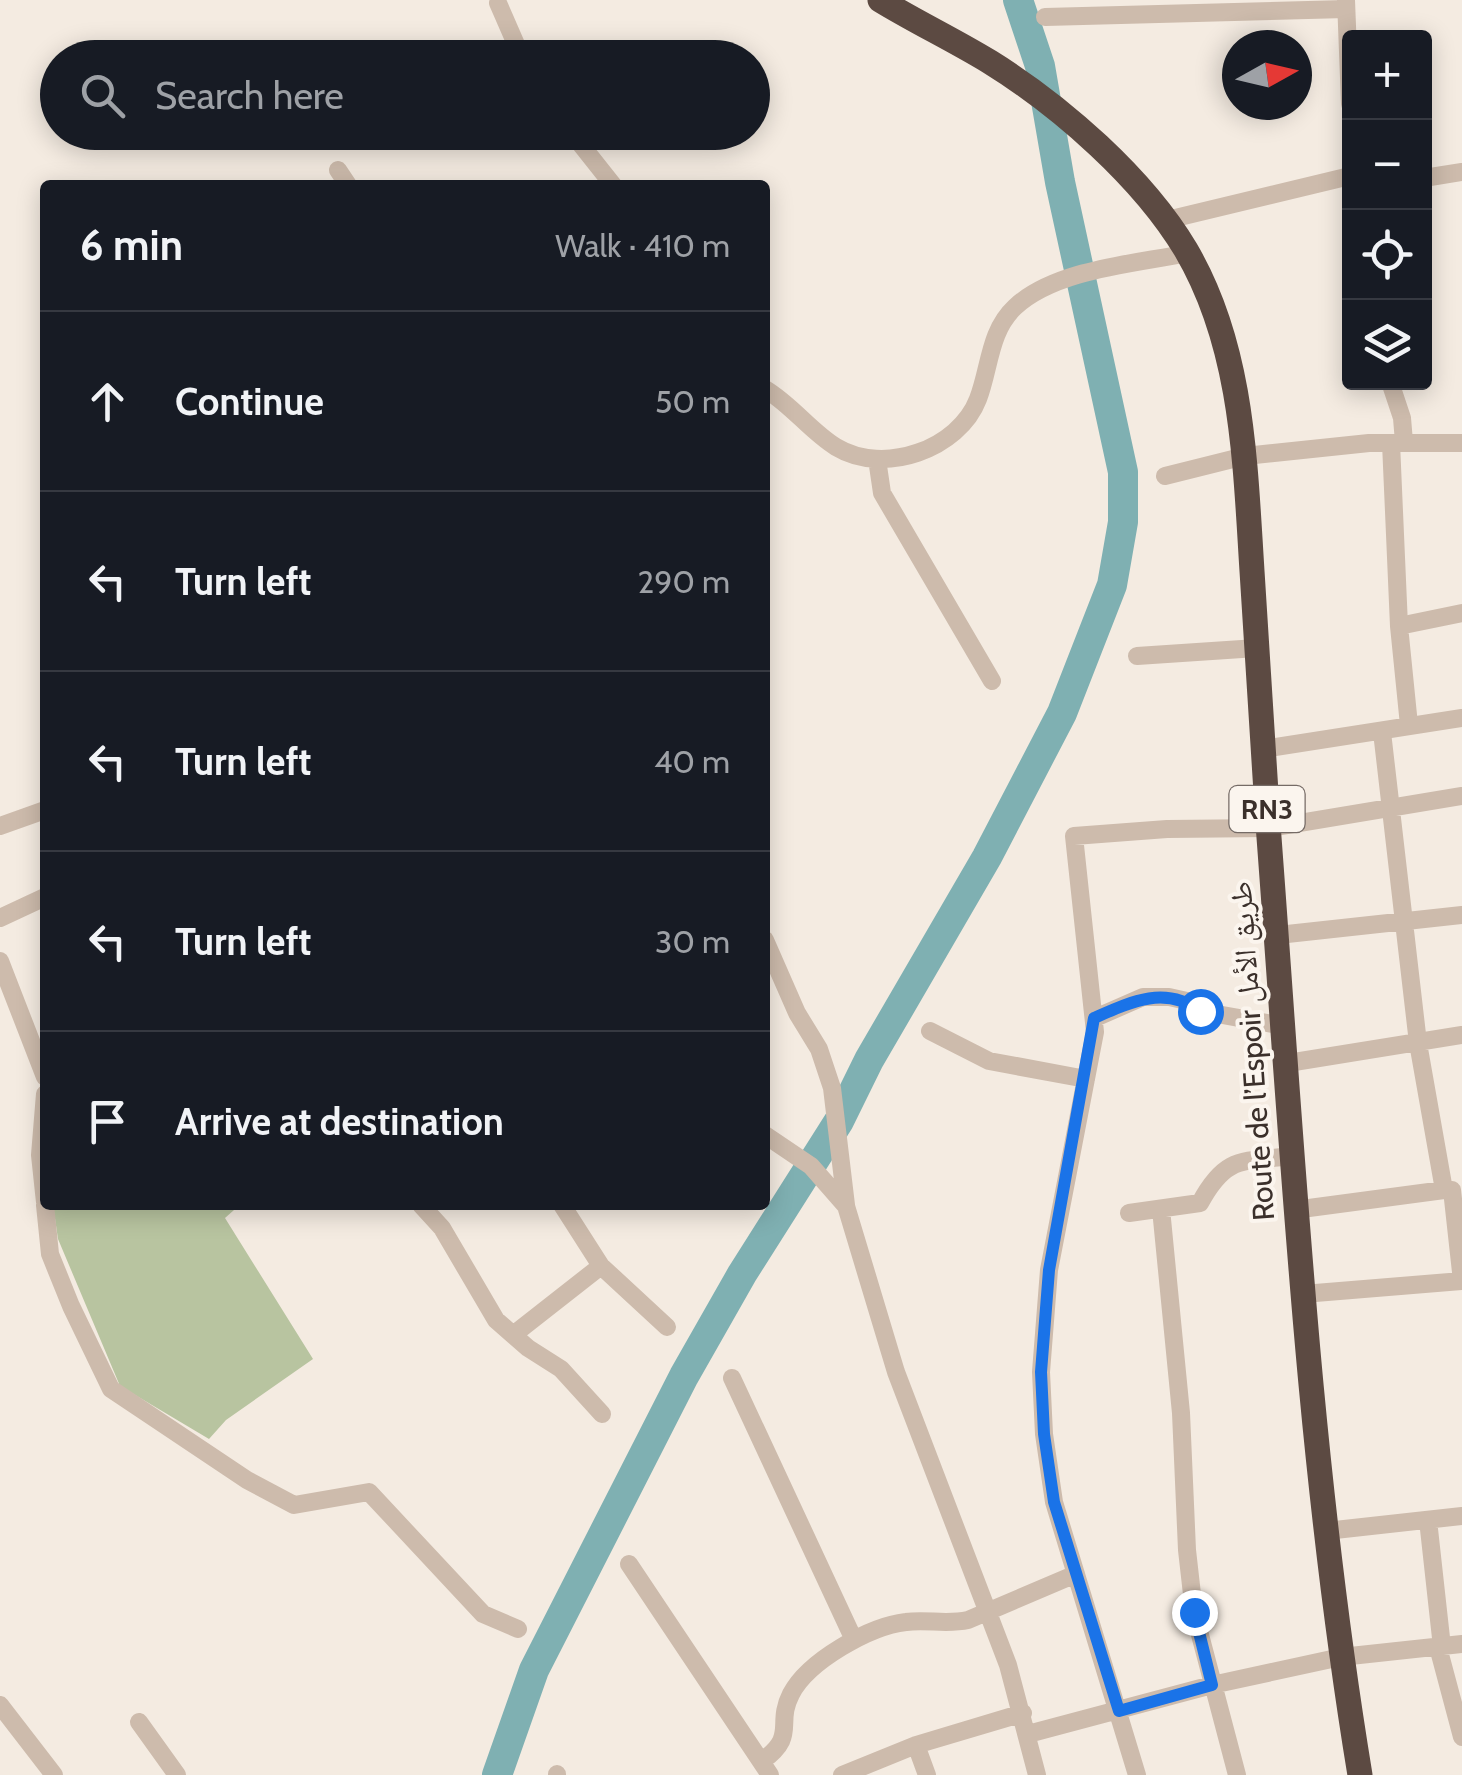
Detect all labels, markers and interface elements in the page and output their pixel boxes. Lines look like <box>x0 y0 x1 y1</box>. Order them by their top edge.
north arrow <box>1222 30 1312 120</box>
map controls <box>1342 30 1432 390</box>
button: + <box>1342 30 1432 120</box>
search box <box>40 40 770 150</box>
icon: search <box>75 68 130 123</box>
text: Search here <box>155 72 344 119</box>
button: − <box>1342 120 1432 210</box>
button: locate <box>1342 210 1432 300</box>
text: 6 min <box>80 219 183 271</box>
text: Walk · 410 m <box>555 226 730 265</box>
button: layers <box>1342 300 1432 390</box>
icon: ahead <box>80 374 135 429</box>
text: Continue <box>175 378 324 425</box>
text: 50 m <box>655 382 730 421</box>
icon: left <box>80 554 135 609</box>
text: Turn left <box>175 558 311 605</box>
text: 290 m <box>637 562 730 601</box>
icon: left <box>80 734 135 789</box>
text: Turn left <box>175 738 311 785</box>
text: 40 m <box>654 742 730 781</box>
road number: RN3 <box>1230 786 1304 832</box>
street label: Route de l’Espoir طريق الأمل <box>1222 880 1282 1222</box>
icon: left <box>80 914 135 969</box>
text: Turn left <box>175 918 311 965</box>
text: 30 m <box>655 922 730 961</box>
route start <box>1178 989 1224 1035</box>
icon: arrive <box>80 1094 135 1149</box>
text: Arrive at destination <box>175 1098 504 1145</box>
route end <box>1172 1590 1218 1636</box>

